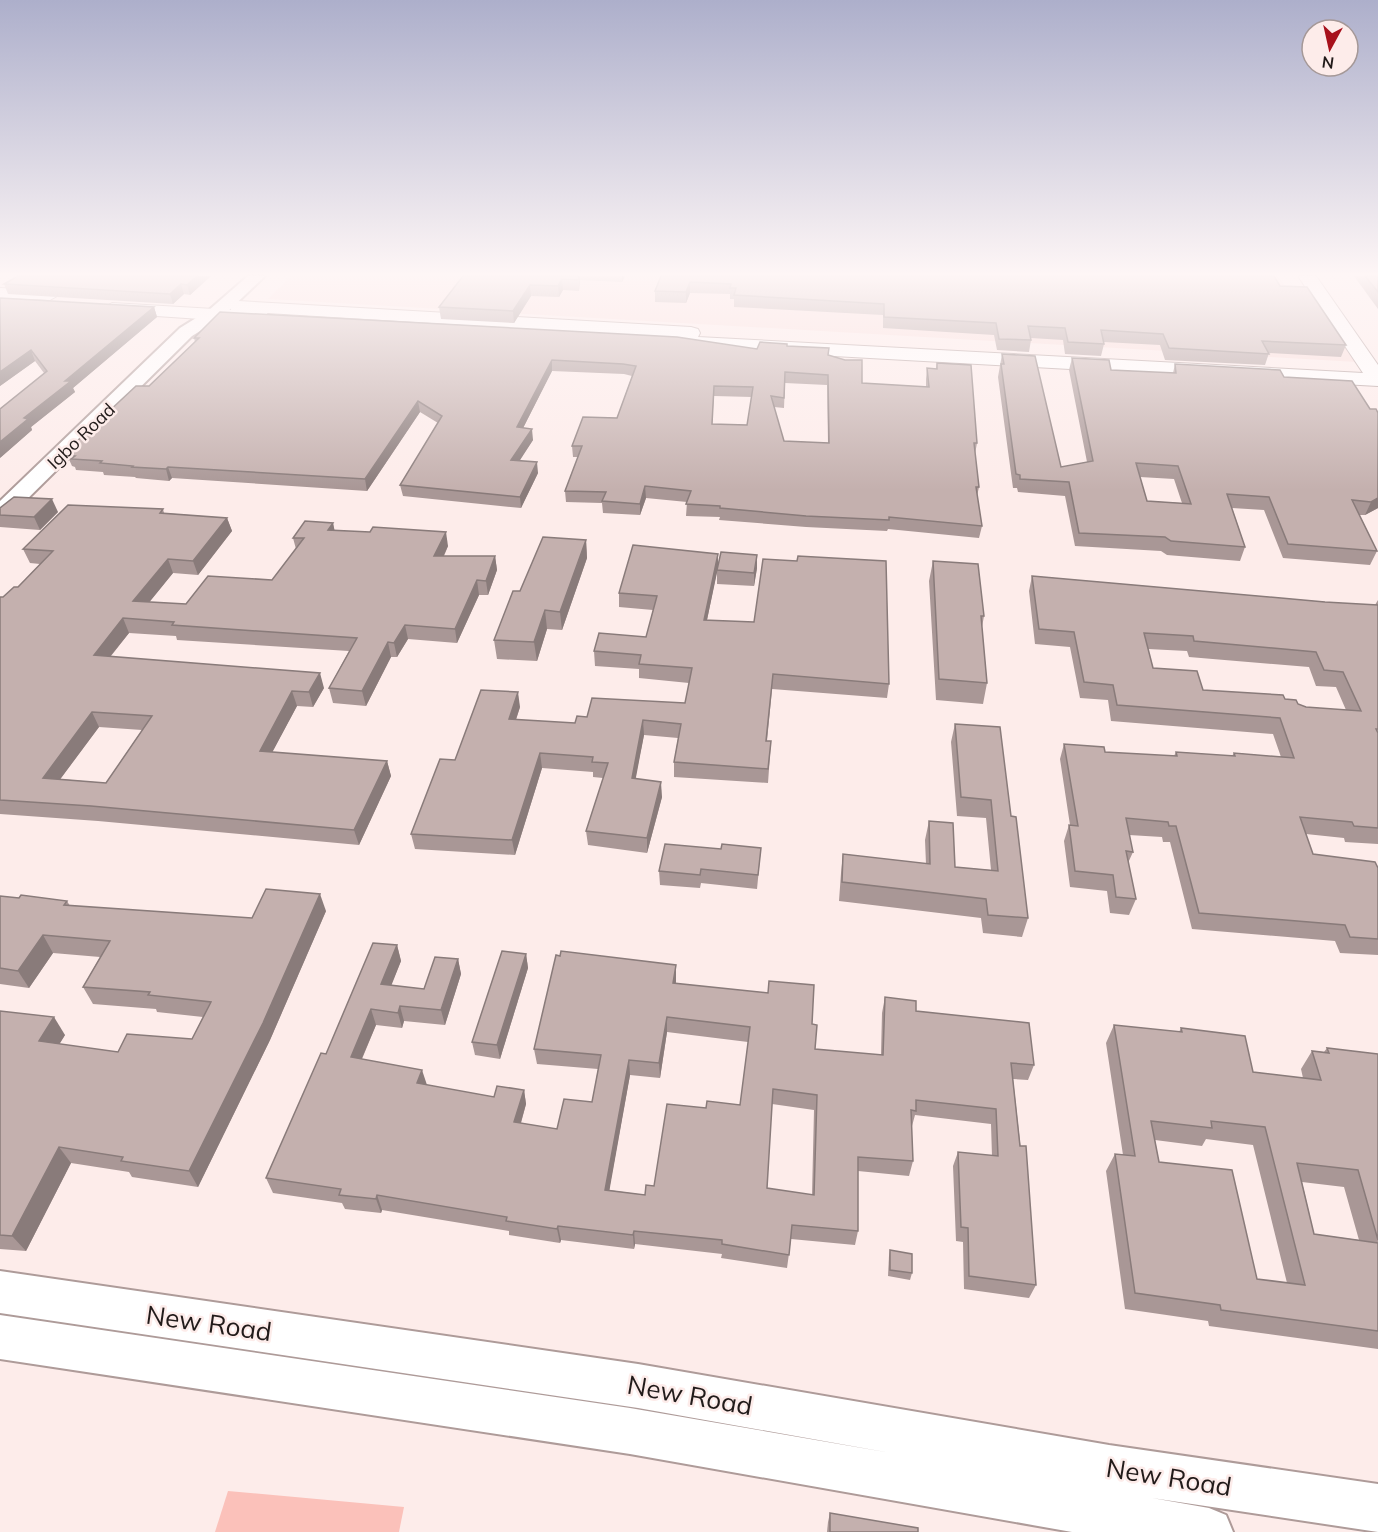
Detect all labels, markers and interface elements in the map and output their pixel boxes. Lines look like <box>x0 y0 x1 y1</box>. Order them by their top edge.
north arrow <box>1300 18 1360 78</box>
text: N <box>1321 52 1335 74</box>
street label: Igbo Road <box>42 398 120 474</box>
street label: New Road <box>144 1298 274 1348</box>
street label: New Road <box>625 1368 755 1422</box>
street label: New Road <box>1104 1451 1234 1503</box>

